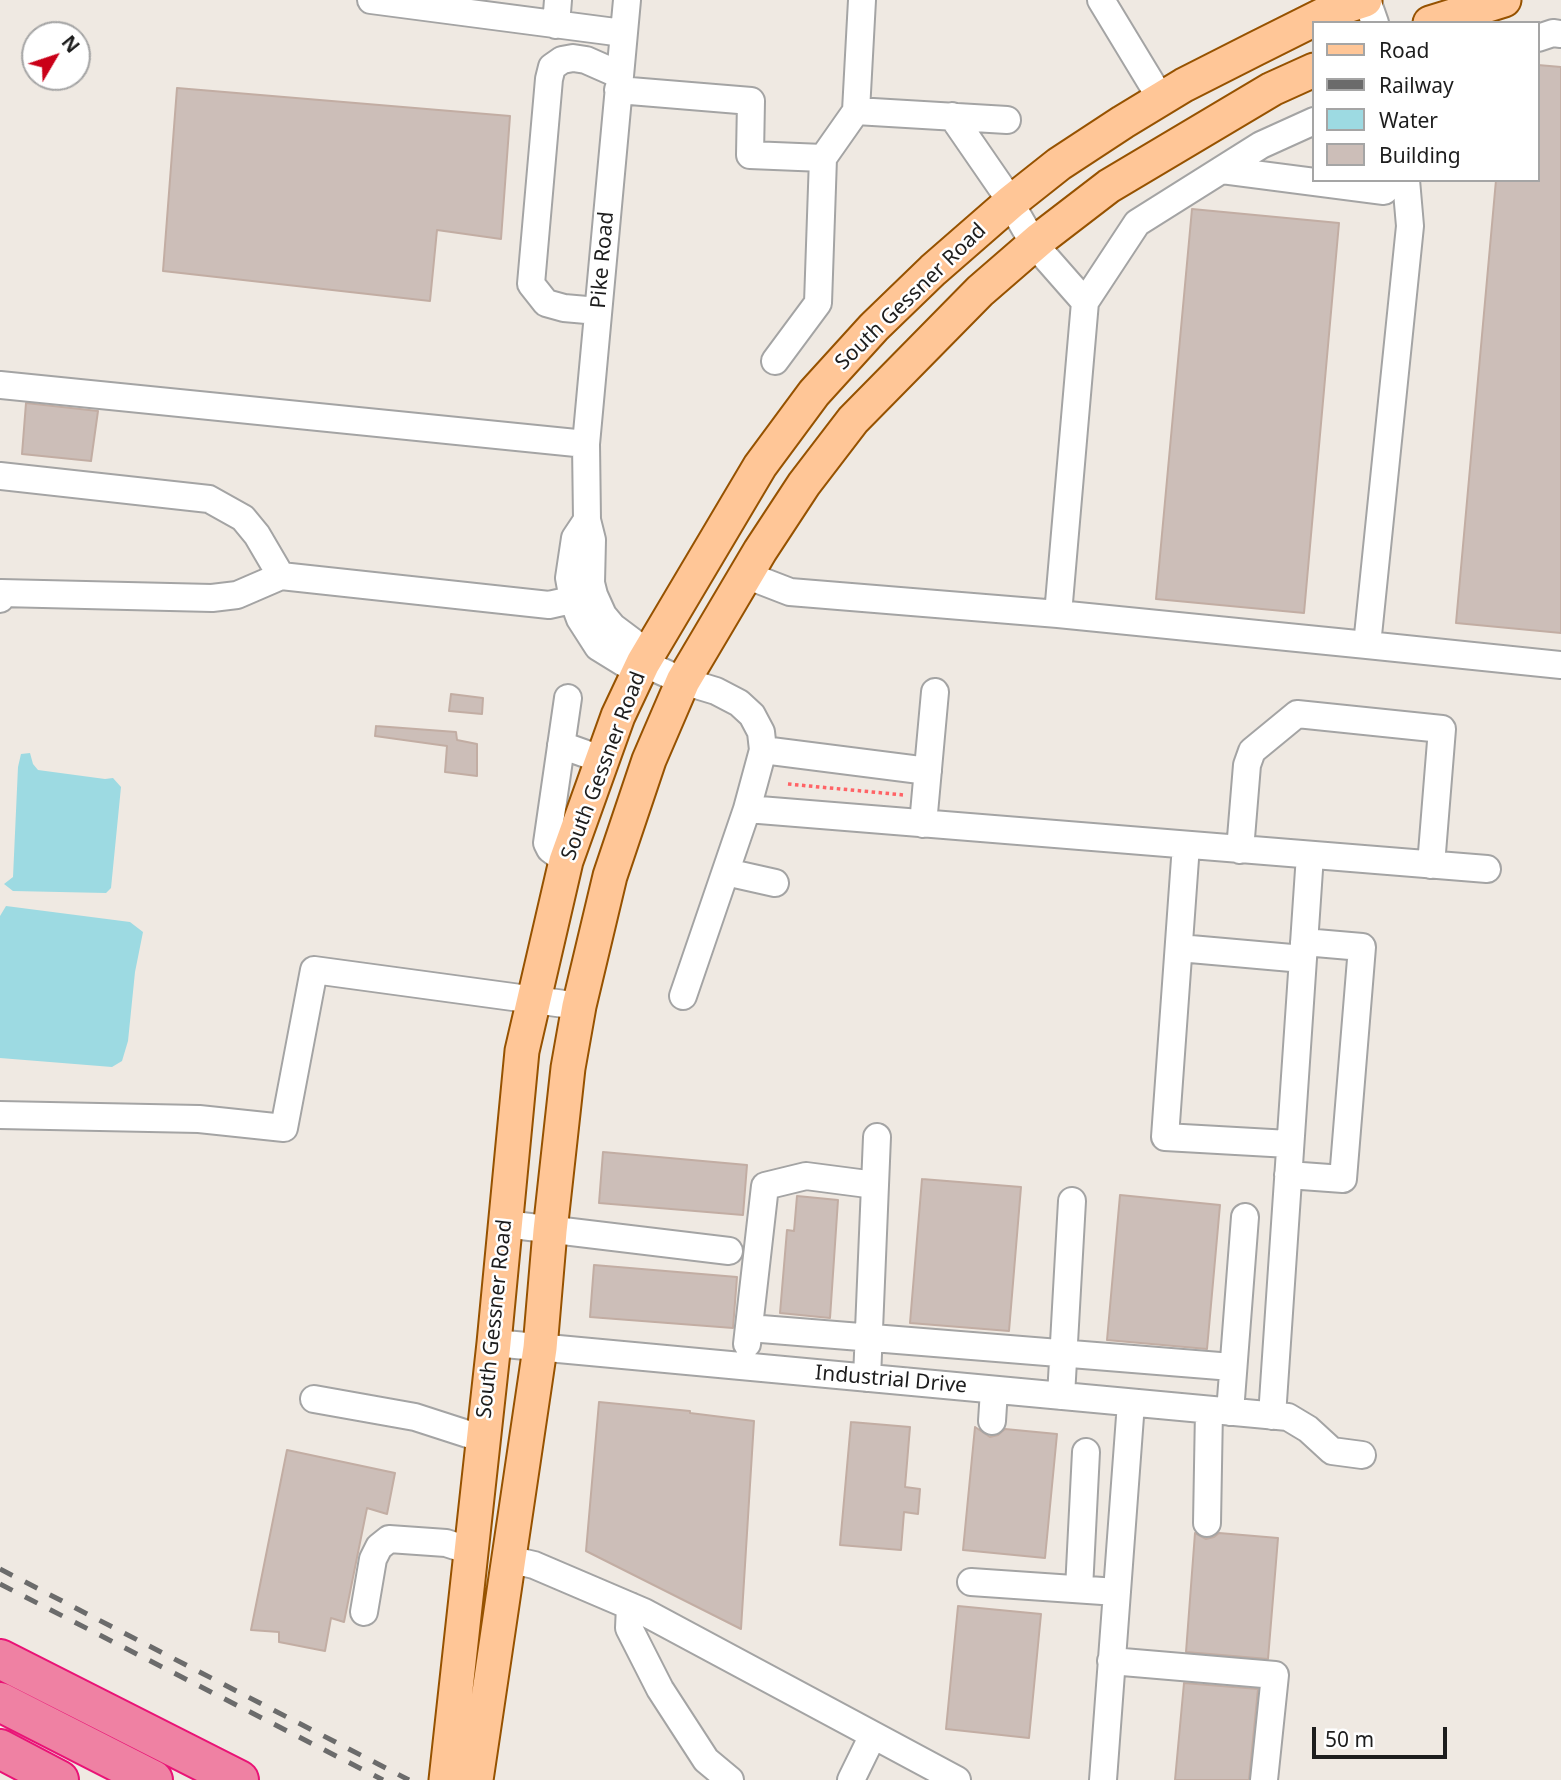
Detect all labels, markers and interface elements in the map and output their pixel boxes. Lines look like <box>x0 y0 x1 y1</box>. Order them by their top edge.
north arrow <box>21 21 91 91</box>
legend <box>1312 21 1540 182</box>
text: N <box>56 30 86 58</box>
text: Road <box>1379 36 1429 64</box>
text: Railway <box>1379 71 1454 99</box>
text: Water <box>1379 106 1438 134</box>
text: Building <box>1379 141 1461 169</box>
street label: Pike Road <box>586 211 620 309</box>
street label: South Gessner Road <box>830 219 992 375</box>
street label: South Gessner Road <box>556 668 652 864</box>
street label: South Gessner Road <box>472 1218 518 1420</box>
street label: Industrial Drive <box>814 1361 968 1399</box>
scale bar <box>1316 1714 1451 1758</box>
text: 50 m <box>1325 1725 1374 1753</box>

